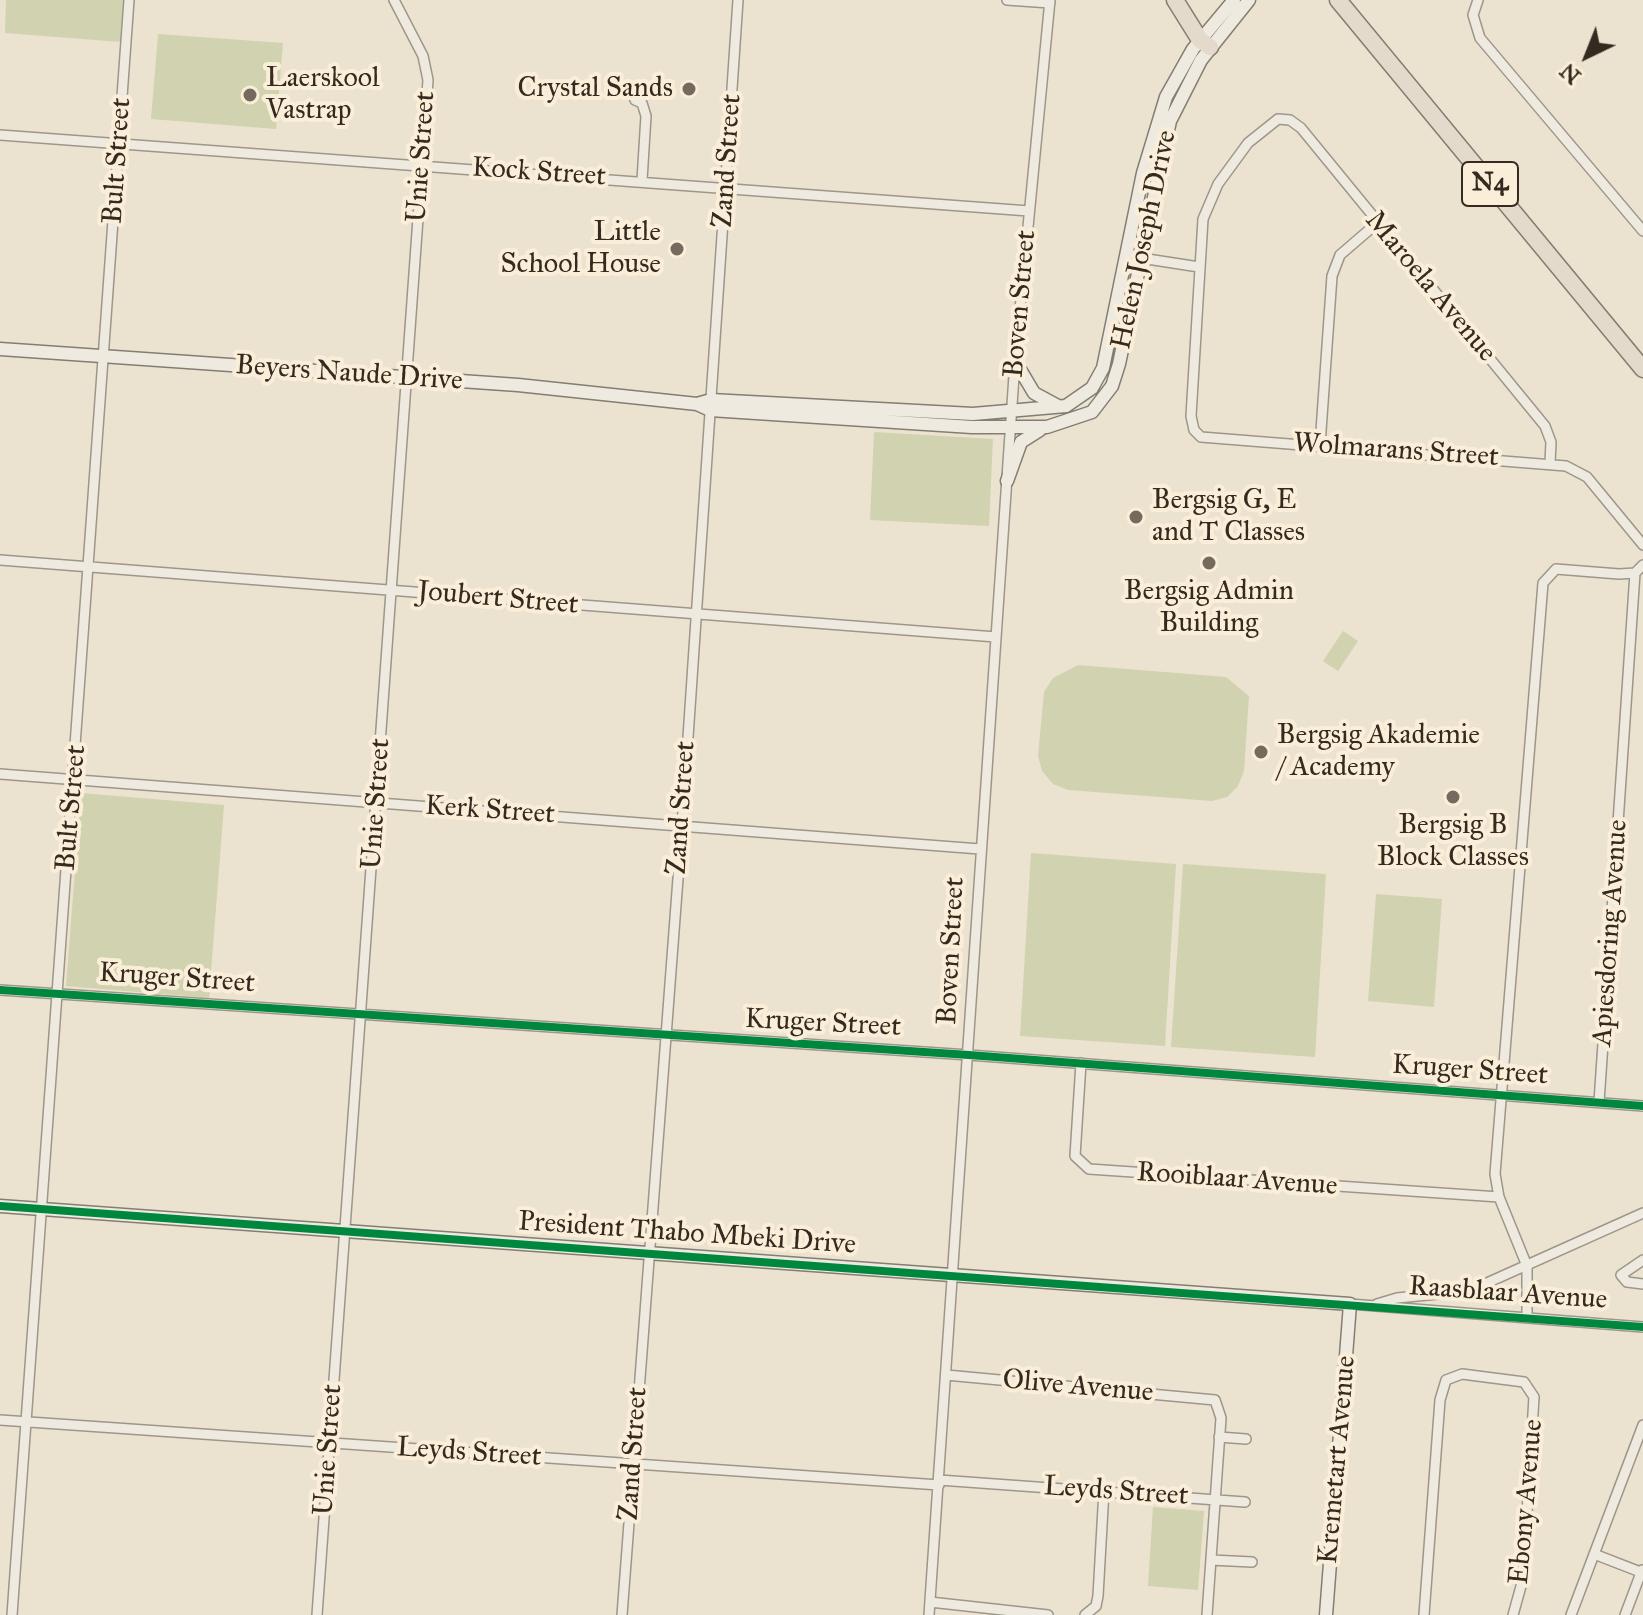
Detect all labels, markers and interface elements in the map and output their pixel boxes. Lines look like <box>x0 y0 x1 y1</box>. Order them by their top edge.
north arrow <box>1547 16 1627 96</box>
text: N <box>1554 58 1586 90</box>
place label: Laerskool Vastrap <box>266 62 380 128</box>
place label: Crystal Sands <box>517 72 673 106</box>
marker: Crystal Sands <box>680 80 698 98</box>
marker: Laerskool Vastrap <box>241 86 259 104</box>
street label: Unie Street <box>401 90 443 224</box>
street label: Zand Street <box>707 93 749 229</box>
street label: Bult Street <box>97 97 139 225</box>
street label: Helen Joseph Drive <box>1105 127 1185 353</box>
street label: Kock Street <box>471 152 607 194</box>
road number: N4 <box>1462 162 1518 206</box>
street label: Maroela Avenue <box>1357 205 1503 369</box>
place label: Little School House <box>501 216 661 282</box>
street label: Boven Street <box>998 229 1044 379</box>
marker: Little School House <box>668 240 686 258</box>
street label: Beyers Naude Drive <box>234 349 464 399</box>
street label: Wolmarans Street <box>1292 427 1500 475</box>
place label: Bergsig G, E and T Classes <box>1152 484 1305 550</box>
marker: Bergsig G, E and T Classes <box>1127 508 1145 526</box>
marker: Bergsig Admin Building <box>1200 554 1218 572</box>
street label: Joubert Street <box>416 575 580 623</box>
place label: Bergsig Admin Building <box>1124 575 1294 641</box>
place label: Bergsig Akademie / Academy <box>1277 719 1480 785</box>
street label: Unie Street <box>356 737 398 871</box>
street label: Zand Street <box>661 740 703 876</box>
marker: Bergsig Akademie / Academy <box>1252 743 1270 761</box>
street label: Bult Street <box>50 744 94 872</box>
marker: Bergsig B Block Classes <box>1444 788 1462 806</box>
street label: Kerk Street <box>424 790 556 832</box>
place label: Bergsig B Block Classes <box>1377 809 1529 875</box>
street label: Apiesdoring Avenue <box>1586 819 1636 1047</box>
street label: Boven Street <box>931 876 973 1026</box>
street label: Kruger Street <box>98 957 256 1001</box>
street label: Kruger Street <box>744 1003 902 1045</box>
street label: Kruger Street <box>1391 1049 1549 1093</box>
street label: Rooiblaar Avenue <box>1136 1156 1338 1204</box>
street label: President Thabo Mbeki Drive <box>517 1205 857 1263</box>
street label: Raasblaar Avenue <box>1408 1270 1608 1318</box>
street label: Kremetart Avenue <box>1312 1354 1364 1566</box>
street label: Olive Avenue <box>1001 1364 1155 1410</box>
street label: Unie Street <box>308 1383 350 1517</box>
street label: Zand Street <box>613 1386 655 1522</box>
street label: Ebony Avenue <box>1503 1418 1551 1586</box>
street label: Leyds Street <box>396 1431 542 1475</box>
street label: Leyds Street <box>1043 1470 1189 1514</box>

